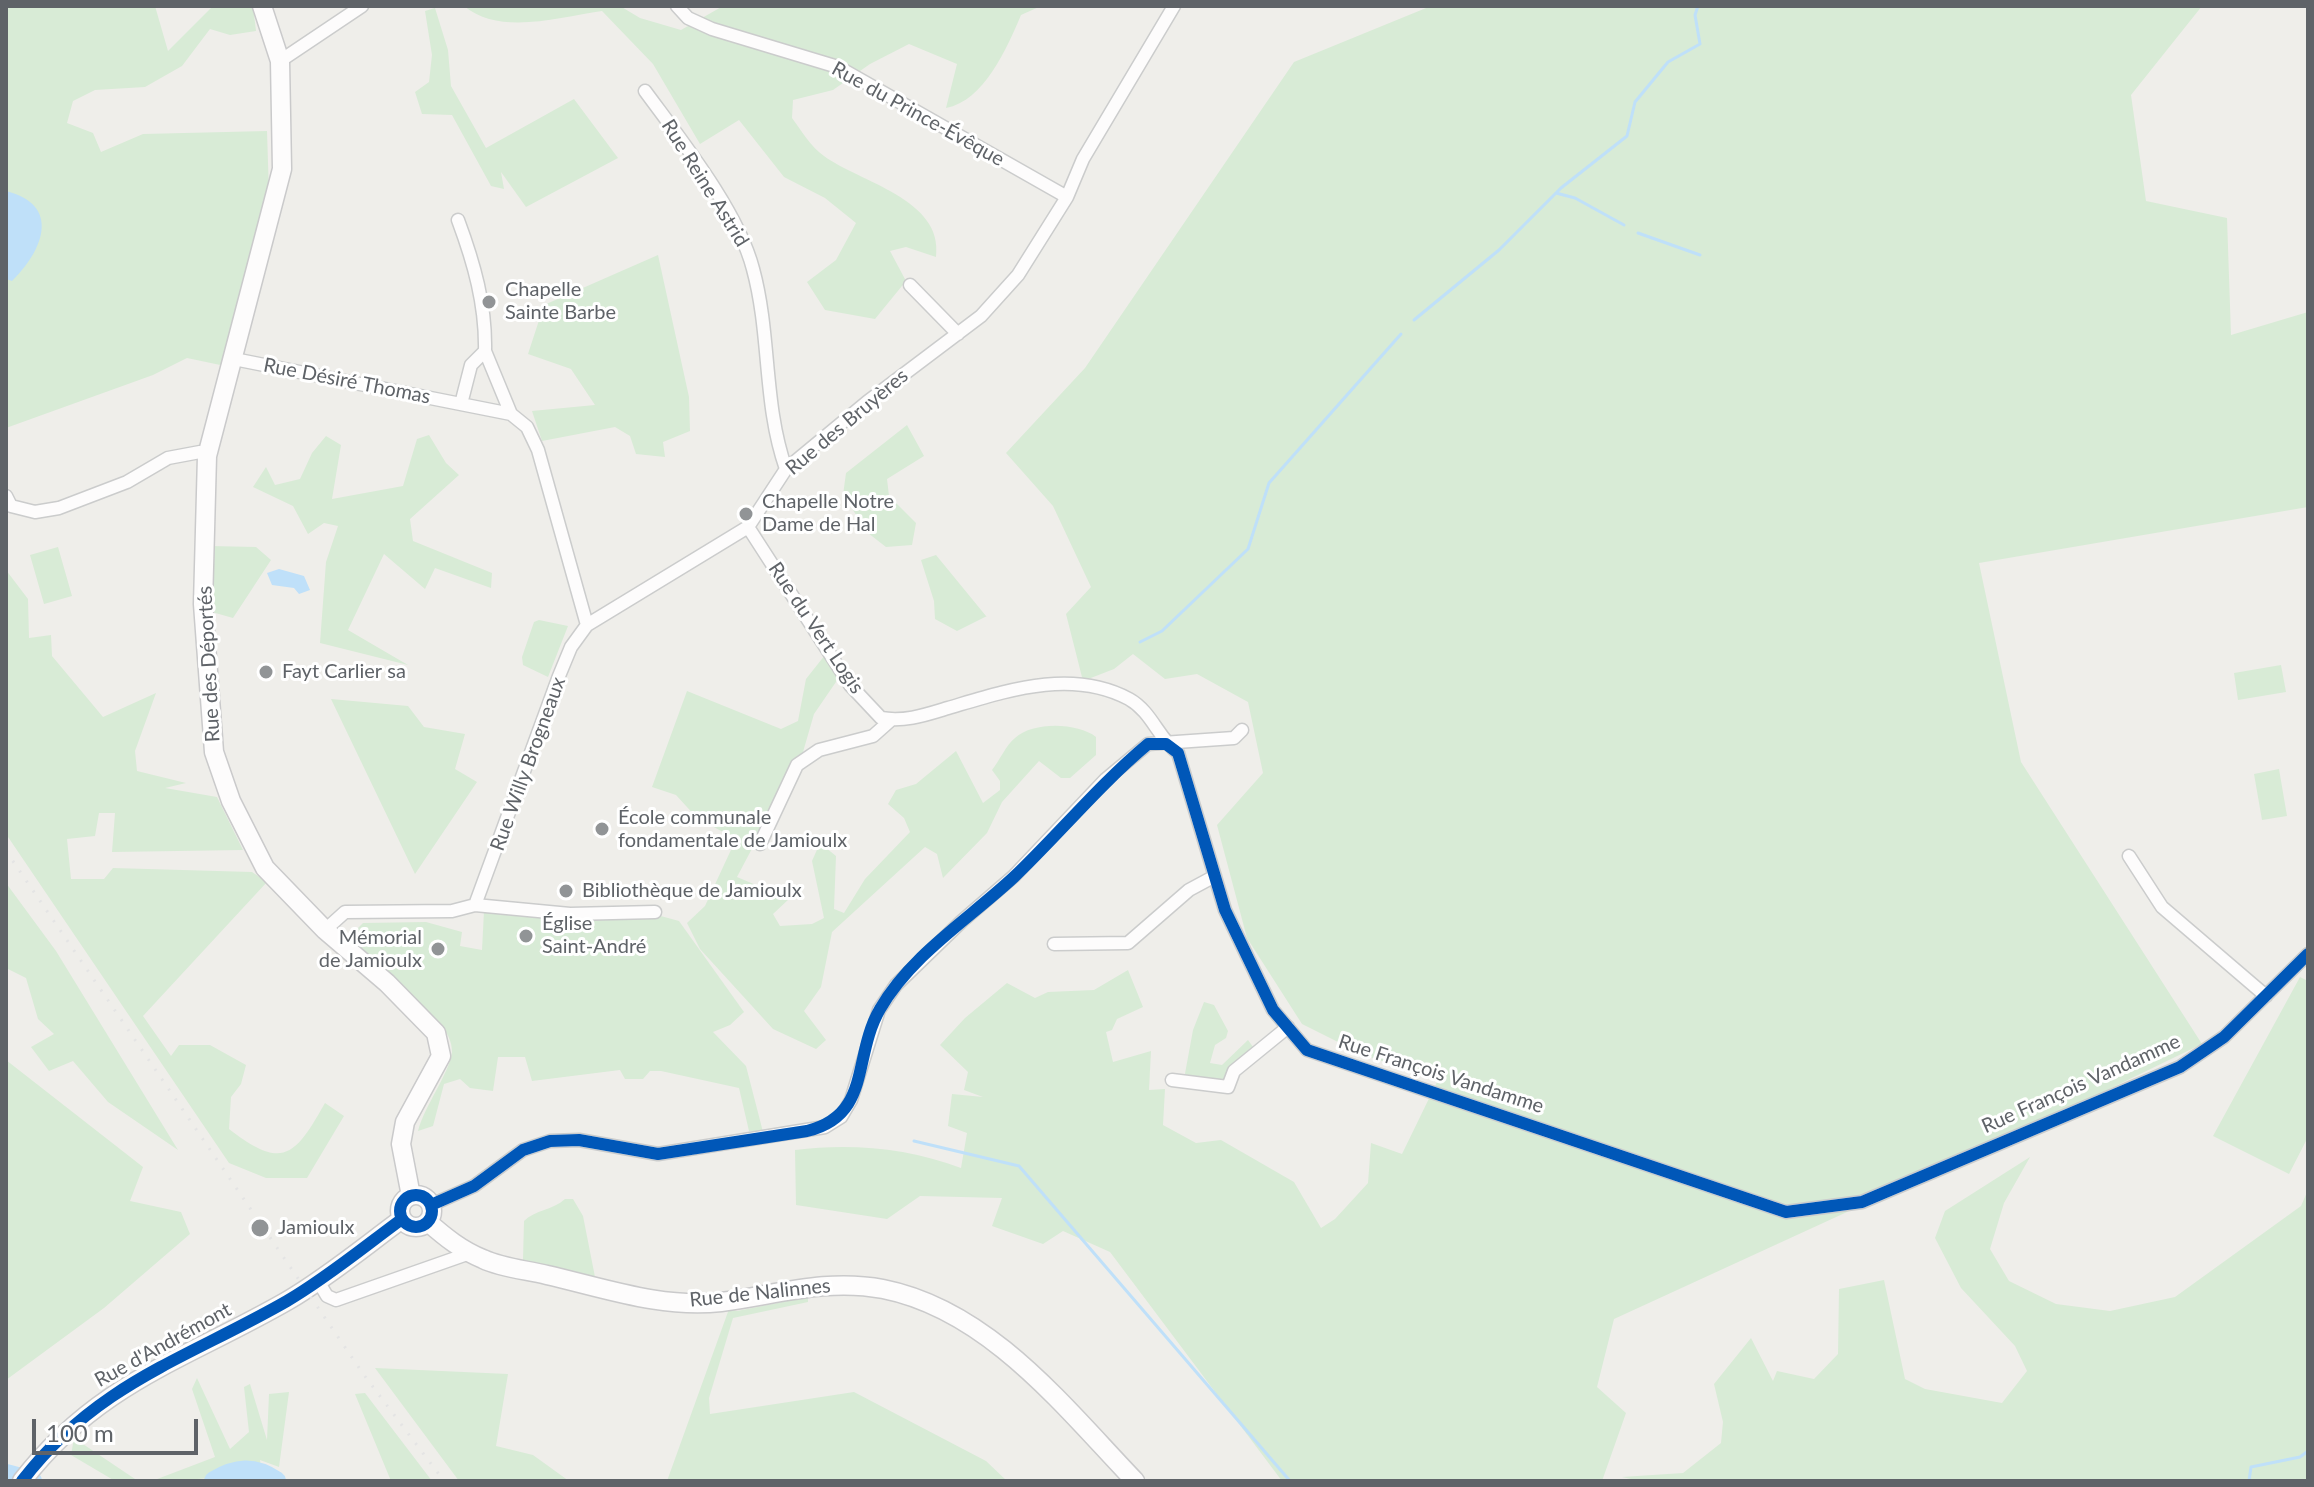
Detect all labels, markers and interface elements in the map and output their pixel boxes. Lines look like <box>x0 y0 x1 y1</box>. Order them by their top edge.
street label: Rue du Prince-Évêque <box>828 57 1008 171</box>
street label: Rue Reine Astrid <box>656 115 754 251</box>
place label: Chapelle Sainte Barbe <box>505 278 616 325</box>
marker: Chapelle Sainte Barbe <box>480 293 498 311</box>
street label: Rue Désiré Thomas <box>261 353 433 409</box>
street label: Rue des Bruyères <box>781 364 913 480</box>
place label: Chapelle Notre Dame de Hal <box>762 490 894 537</box>
marker: Chapelle Notre Dame de Hal <box>737 505 755 523</box>
street label: Rue du Vert Logis <box>763 558 869 698</box>
street label: Rue des Déportés <box>193 585 225 743</box>
place label: Fayt Carlier sa <box>282 660 406 684</box>
marker: Fayt Carlier sa <box>257 663 275 681</box>
street label: Rue Willy Brogneaux <box>485 674 571 854</box>
place label: École communale fondamentale de Jamioulx <box>618 806 847 853</box>
marker: École communale fondamentale de Jamioulx <box>593 820 611 838</box>
place label: Bibliothèque de Jamioulx <box>582 879 802 903</box>
marker: Bibliothèque de Jamioulx <box>557 882 575 900</box>
place label: Église Saint-André <box>542 912 646 959</box>
place label: Mémorial de Jamioulx <box>319 926 422 973</box>
marker: Église Saint-André <box>517 927 535 945</box>
marker: Mémorial de Jamioulx <box>429 940 447 958</box>
street label: Rue François Vandamme <box>1335 1029 1547 1119</box>
street label: Rue François Vandamme <box>1978 1029 2184 1139</box>
place label: Jamioulx <box>278 1216 354 1240</box>
marker: Jamioulx <box>249 1217 271 1239</box>
street label: Rue de Nalinnes <box>688 1274 832 1312</box>
street label: Rue d'Andrémont <box>91 1298 235 1392</box>
scale bar <box>36 1403 202 1453</box>
text: 100 m <box>46 1418 114 1447</box>

